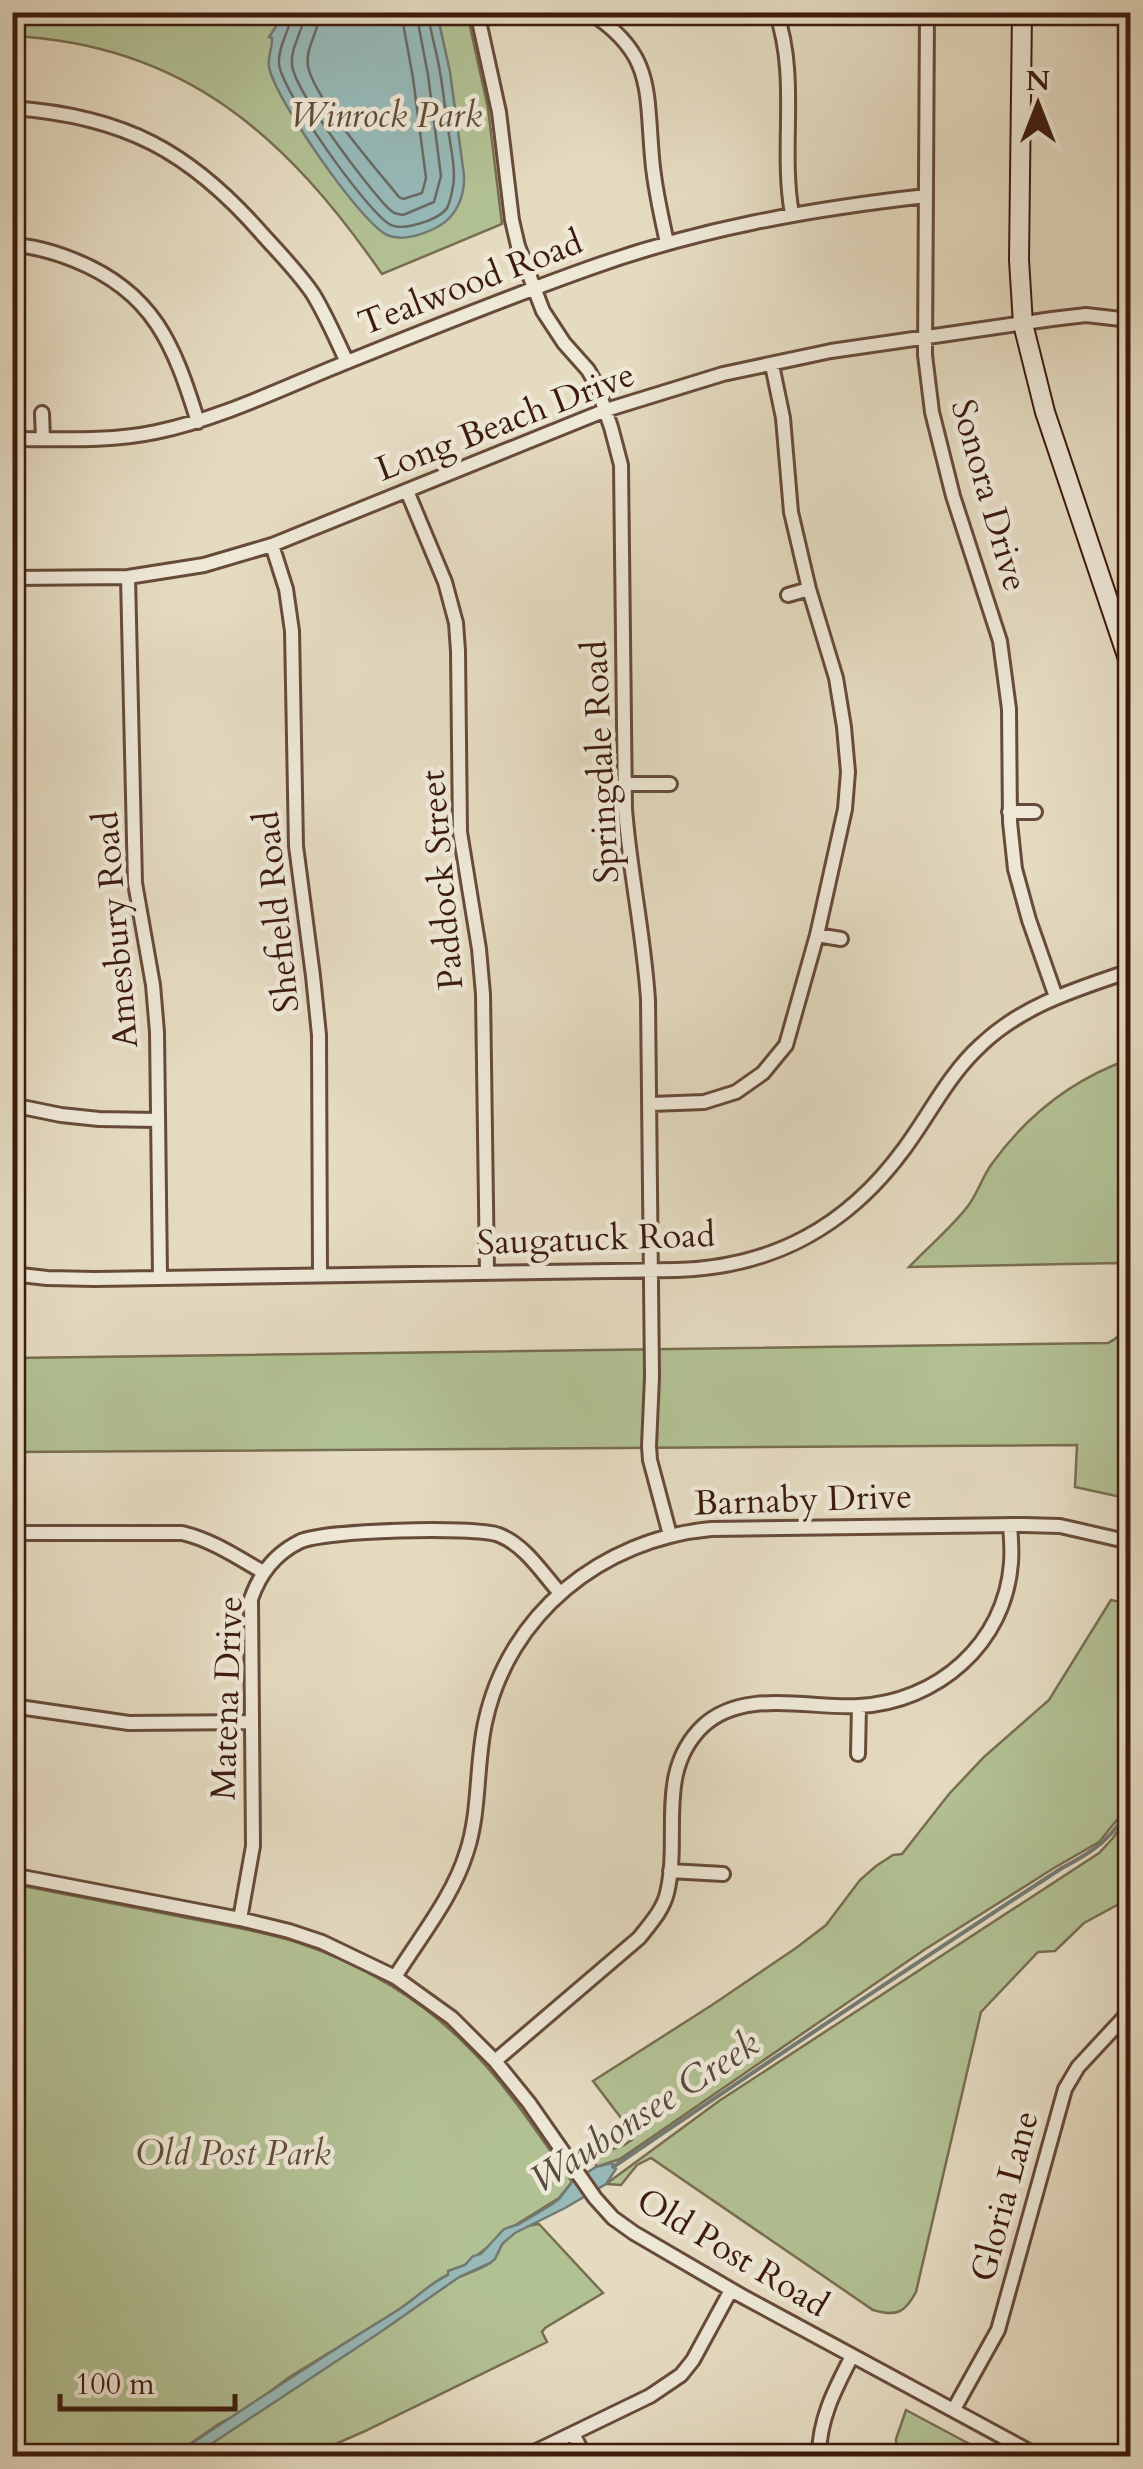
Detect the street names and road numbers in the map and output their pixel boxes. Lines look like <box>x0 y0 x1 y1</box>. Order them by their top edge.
street label: Tealwood Road <box>351 218 590 348</box>
street label: Long Beach Drive <box>369 351 641 493</box>
street label: Sonora Drive <box>939 394 1039 597</box>
street label: Springdale Road <box>571 639 631 885</box>
street label: Paddock Street <box>408 768 476 992</box>
street label: Amesbury Road <box>82 809 150 1050</box>
street label: Shefield Road <box>243 809 311 1015</box>
street label: Saugatuck Road <box>476 1211 716 1267</box>
street label: Barnaby Drive <box>693 1472 913 1528</box>
street label: Matena Drive <box>199 1595 255 1801</box>
street label: Gloria Lane <box>959 2106 1051 2287</box>
street label: Old Post Road <box>628 2177 838 2329</box>

